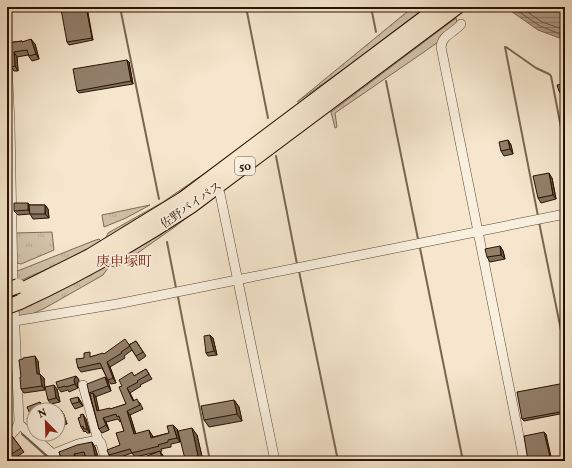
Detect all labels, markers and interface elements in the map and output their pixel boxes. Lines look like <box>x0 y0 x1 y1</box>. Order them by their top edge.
road number: 50 <box>235 157 255 175</box>
street label: 佐野バイパス <box>158 179 226 233</box>
district label: 庚申塚町 <box>96 253 152 272</box>
north arrow <box>26 402 66 442</box>
text: N <box>36 406 49 423</box>

